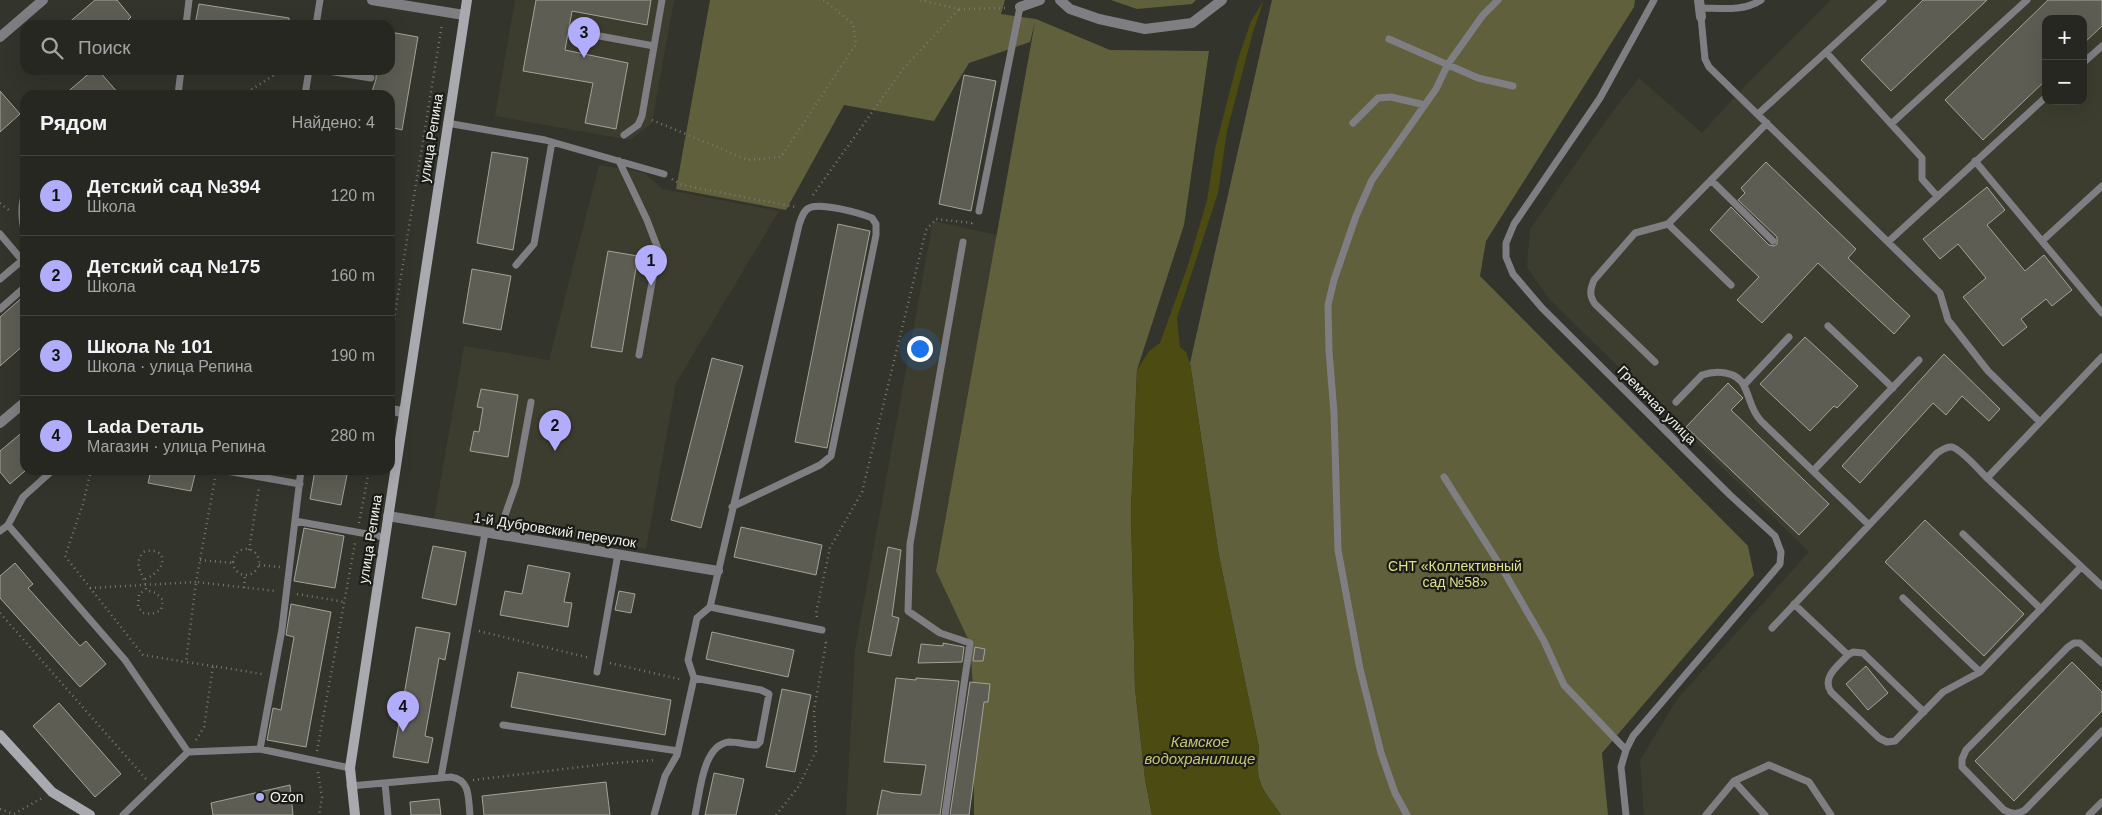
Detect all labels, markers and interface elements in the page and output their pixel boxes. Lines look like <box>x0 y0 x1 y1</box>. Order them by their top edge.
map controls <box>2042 15 2087 105</box>
button: + <box>2042 15 2087 60</box>
pin: 3 <box>568 17 600 58</box>
search box <box>20 20 395 75</box>
icon: search <box>38 34 66 62</box>
text: Поиск <box>78 37 131 58</box>
button: − <box>2042 60 2087 105</box>
street label: улица Репина <box>416 92 446 184</box>
text: Рядом <box>40 111 107 134</box>
text: Найдено: 4 <box>292 114 375 131</box>
text: Детский сад №394 <box>87 176 260 197</box>
text: 1 <box>52 187 60 204</box>
text: 120 m <box>331 187 375 204</box>
text: Школа <box>87 198 136 215</box>
pin: 1 <box>635 245 667 286</box>
text: Детский сад №175 <box>87 256 260 277</box>
text: 2 <box>52 267 60 284</box>
text: 160 m <box>331 267 375 284</box>
text: Школа <box>87 278 136 295</box>
text: Школа № 101 <box>87 336 213 357</box>
your location <box>907 336 933 362</box>
text: 3 <box>52 347 60 364</box>
text: 190 m <box>331 347 375 364</box>
text: Школа · улица Репина <box>87 358 252 375</box>
street label: Гремячая улица <box>1614 362 1700 448</box>
pin: 2 <box>539 410 571 451</box>
text: Lada Dеталь <box>87 416 204 437</box>
text: 4 <box>52 427 60 444</box>
text: 280 m <box>331 427 375 444</box>
text: Магазин · улица Репина <box>87 438 266 455</box>
street label: улица Репина <box>355 493 385 585</box>
street label: 1-й Дубровский переулок <box>473 509 638 551</box>
park label: СНТ «Коллективный сад №58» <box>1388 558 1522 590</box>
pin: 4 <box>387 691 419 732</box>
water label: Камское водохранилище <box>1145 733 1255 767</box>
place label: Ozon <box>270 789 303 805</box>
marker: Ozon <box>254 791 266 803</box>

